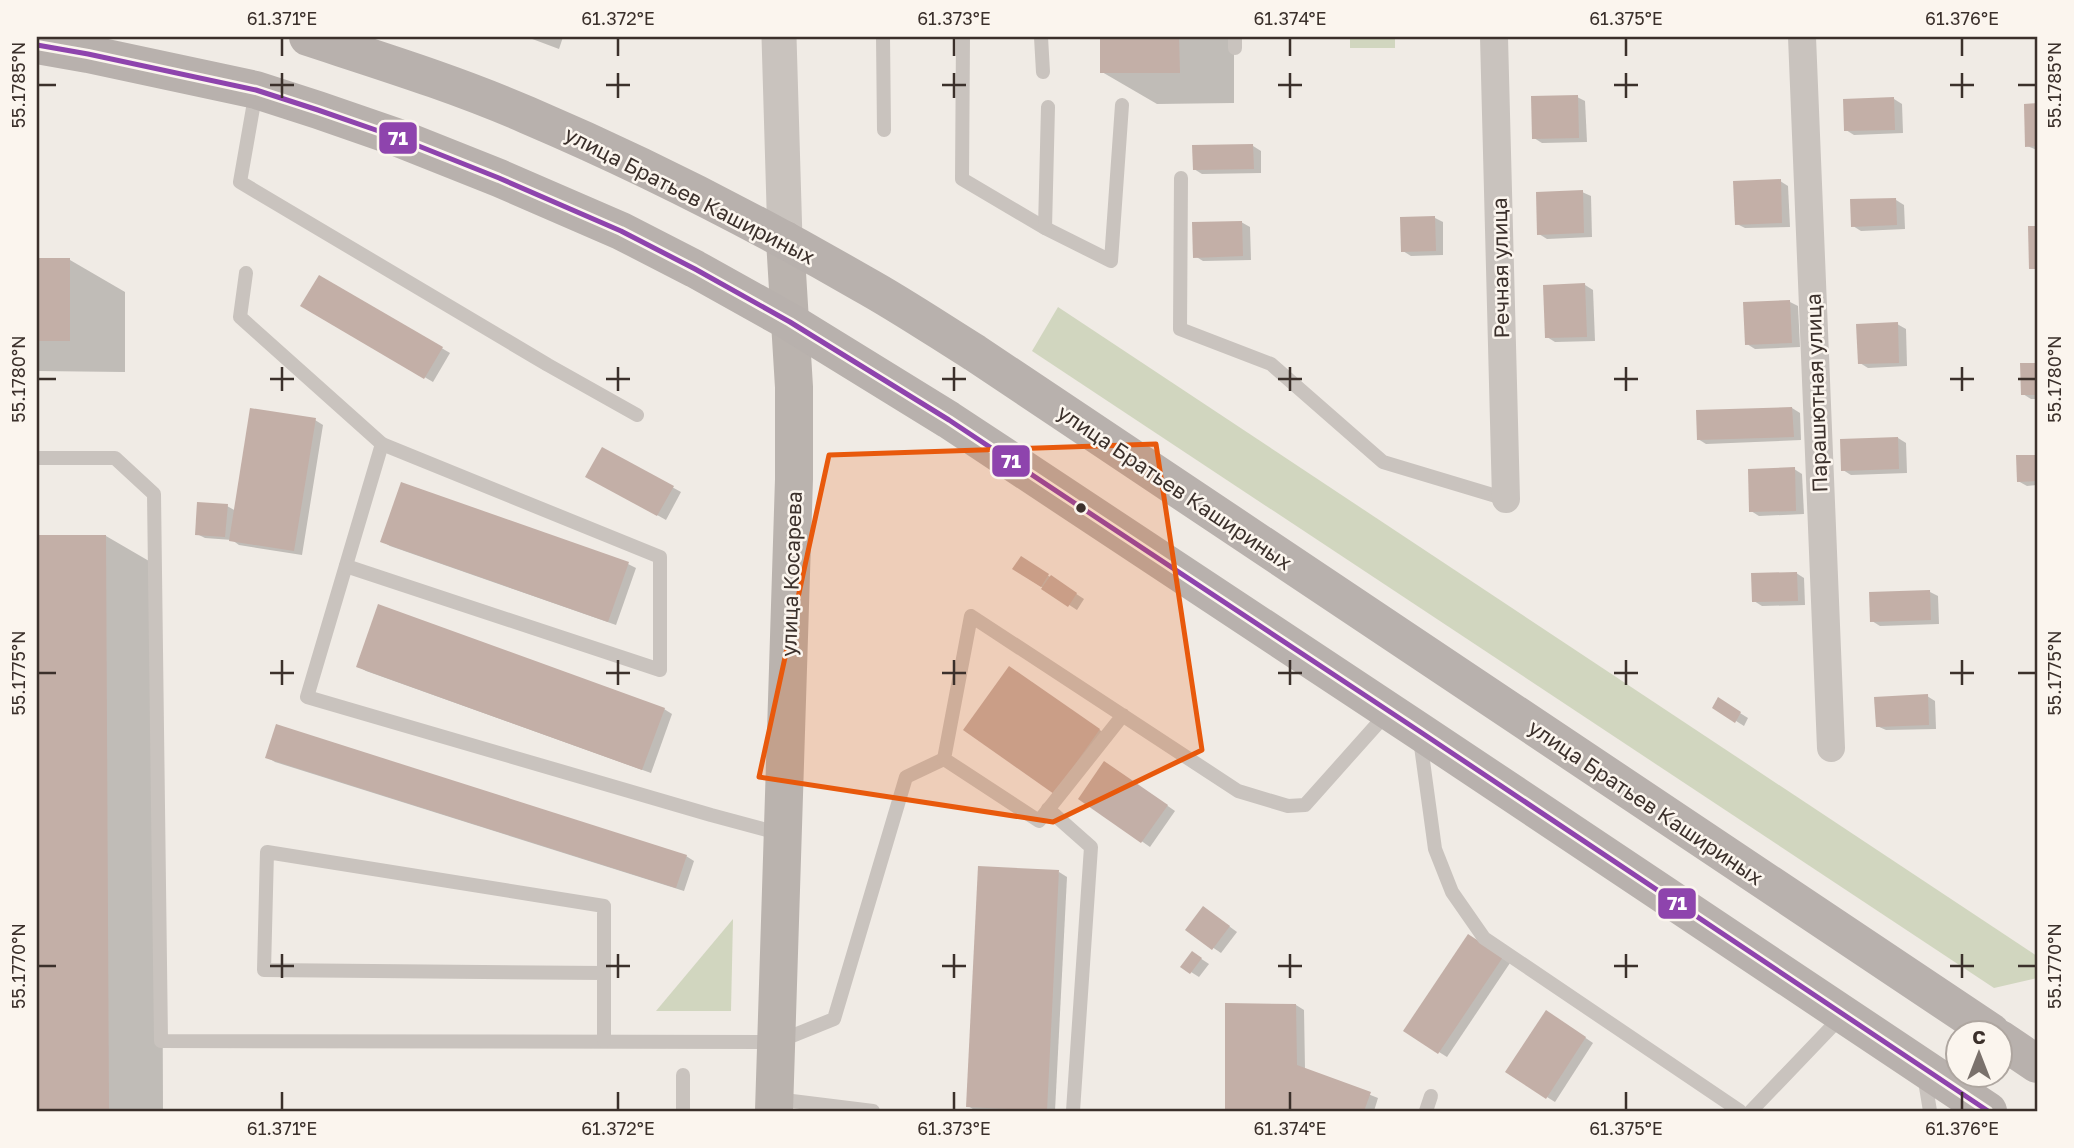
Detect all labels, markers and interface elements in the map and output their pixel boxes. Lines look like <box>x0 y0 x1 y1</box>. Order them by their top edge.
text: 61.371°E <box>247 7 317 29</box>
text: 61.372°E <box>581 7 655 29</box>
text: 61.373°E <box>917 7 991 29</box>
text: 61.374°E <box>1253 7 1327 29</box>
text: 61.375°E <box>1589 7 1663 29</box>
text: 61.376°E <box>1925 7 1999 29</box>
text: 55.1785°N <box>7 42 29 128</box>
text: 55.1785°N <box>2043 42 2065 128</box>
street label: улица Братьев Кашириных <box>560 120 820 270</box>
line badge: 71 <box>378 121 418 155</box>
text: 71 <box>388 126 408 149</box>
street label: Речная улица <box>1486 197 1514 339</box>
street label: Парашютная улица <box>1800 293 1832 493</box>
text: 55.1780°N <box>7 335 29 423</box>
text: 55.1780°N <box>2043 335 2065 423</box>
street label: улица Братьев Кашириных <box>1053 399 1298 576</box>
line badge: 71 <box>991 444 1031 478</box>
text: 71 <box>1001 449 1021 472</box>
street label: улица Косарева <box>775 491 807 657</box>
unlabelled marker <box>1074 501 1088 515</box>
text: 55.1775°N <box>7 630 29 716</box>
text: 55.1775°N <box>2043 630 2065 716</box>
street label: улица Братьев Кашириных <box>1524 714 1769 891</box>
line badge: 71 <box>1657 887 1697 920</box>
text: 71 <box>1667 891 1687 914</box>
text: 55.1770°N <box>7 923 29 1009</box>
text: 55.1770°N <box>2043 923 2065 1009</box>
north arrow <box>1944 1018 2014 1088</box>
text: С <box>1972 1025 1986 1048</box>
text: 61.371°E <box>247 1117 317 1139</box>
text: 61.372°E <box>581 1117 655 1139</box>
text: 61.373°E <box>917 1117 991 1139</box>
text: 61.374°E <box>1253 1117 1327 1139</box>
text: 61.375°E <box>1589 1117 1663 1139</box>
text: 61.376°E <box>1925 1117 1999 1139</box>

